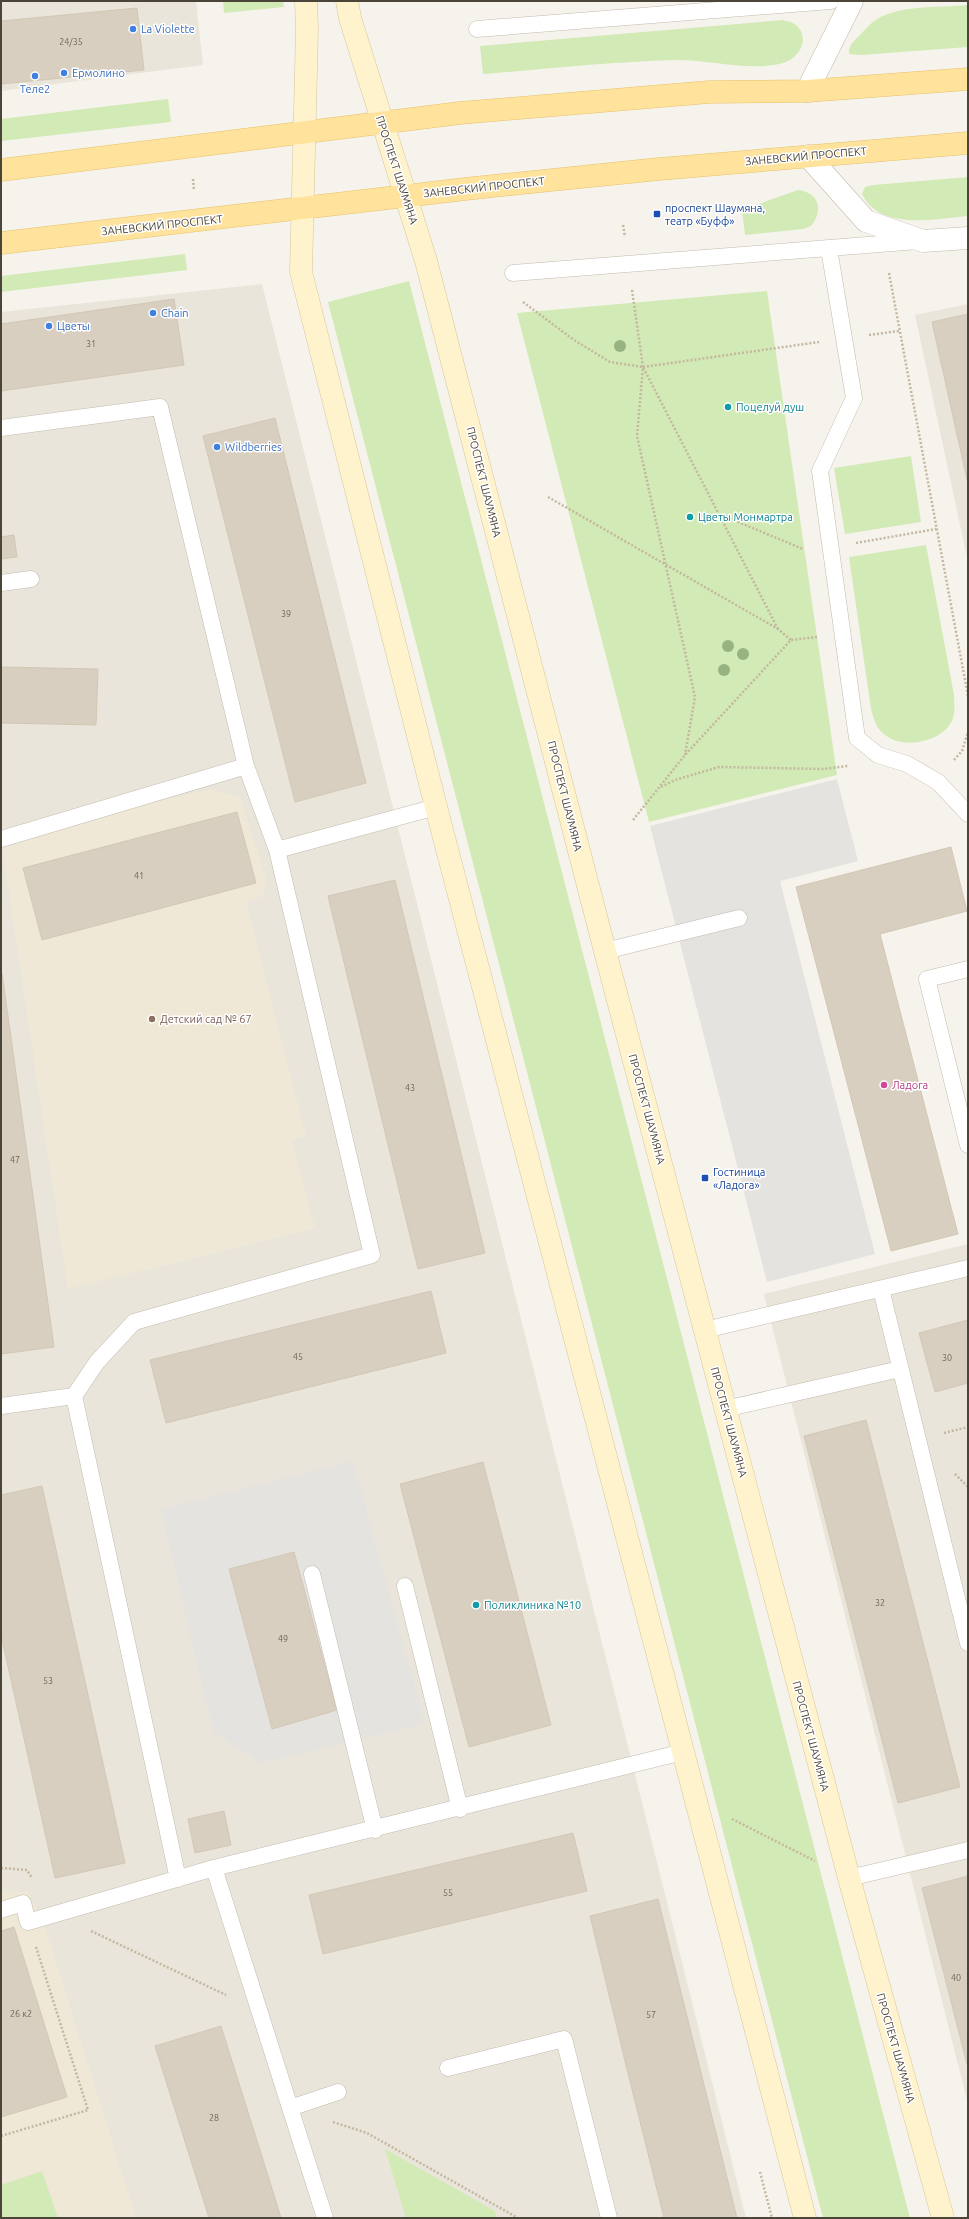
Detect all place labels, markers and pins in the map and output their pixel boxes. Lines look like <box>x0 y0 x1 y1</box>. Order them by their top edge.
place label: La Violette <box>141 23 195 35</box>
marker: La Violette <box>128 24 138 34</box>
place label: Ермолино <box>72 67 125 79</box>
marker: Ермолино <box>59 68 69 78</box>
marker: Теле2 <box>30 71 40 81</box>
place label: Теле2 <box>20 83 50 95</box>
place label: проспект Шаумяна, театр «Буфф» <box>665 202 765 227</box>
marker: проспект Шаумяна, театр «Буфф» <box>652 209 662 219</box>
place label: Chain <box>161 307 189 319</box>
marker: Chain <box>148 308 158 318</box>
place label: Цветы <box>57 320 90 332</box>
marker: Цветы <box>44 321 54 331</box>
place label: Поцелуй душ <box>736 401 804 413</box>
marker: Поцелуй душ <box>723 402 733 412</box>
place label: Wildberries <box>225 441 282 453</box>
marker: Wildberries <box>212 442 222 452</box>
place label: Цветы Монмартра <box>698 511 793 523</box>
marker: Цветы Монмартра <box>685 512 695 522</box>
place label: Детский сад № 67 <box>160 1013 252 1025</box>
marker: Детский сад № 67 <box>147 1014 157 1024</box>
place label: Ладога <box>892 1079 928 1091</box>
marker: Ладога <box>879 1080 889 1090</box>
place label: Гостиница «Ладога» <box>713 1166 765 1191</box>
marker: Гостиница «Ладога» <box>700 1173 710 1183</box>
place label: Поликлиника №10 <box>484 1599 581 1611</box>
marker: Поликлиника №10 <box>471 1600 481 1610</box>

